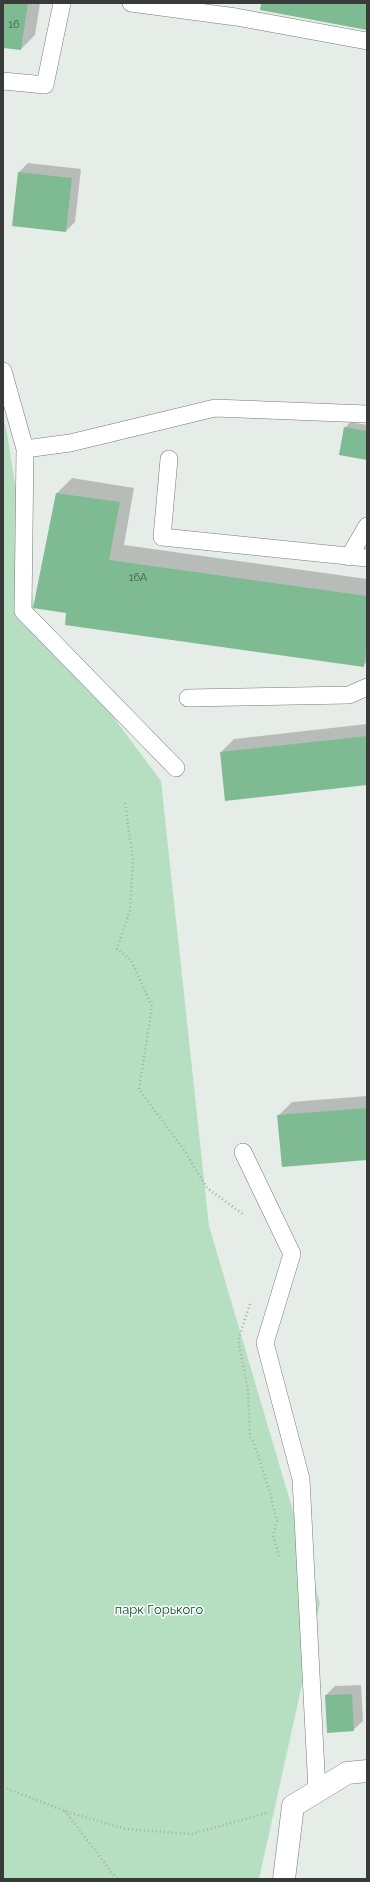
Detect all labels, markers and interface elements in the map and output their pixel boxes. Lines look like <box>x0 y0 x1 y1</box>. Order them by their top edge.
house number: 16 <box>8 18 20 32</box>
house number: 16А <box>129 571 147 585</box>
park label: парк Горького <box>115 1602 203 1618</box>

